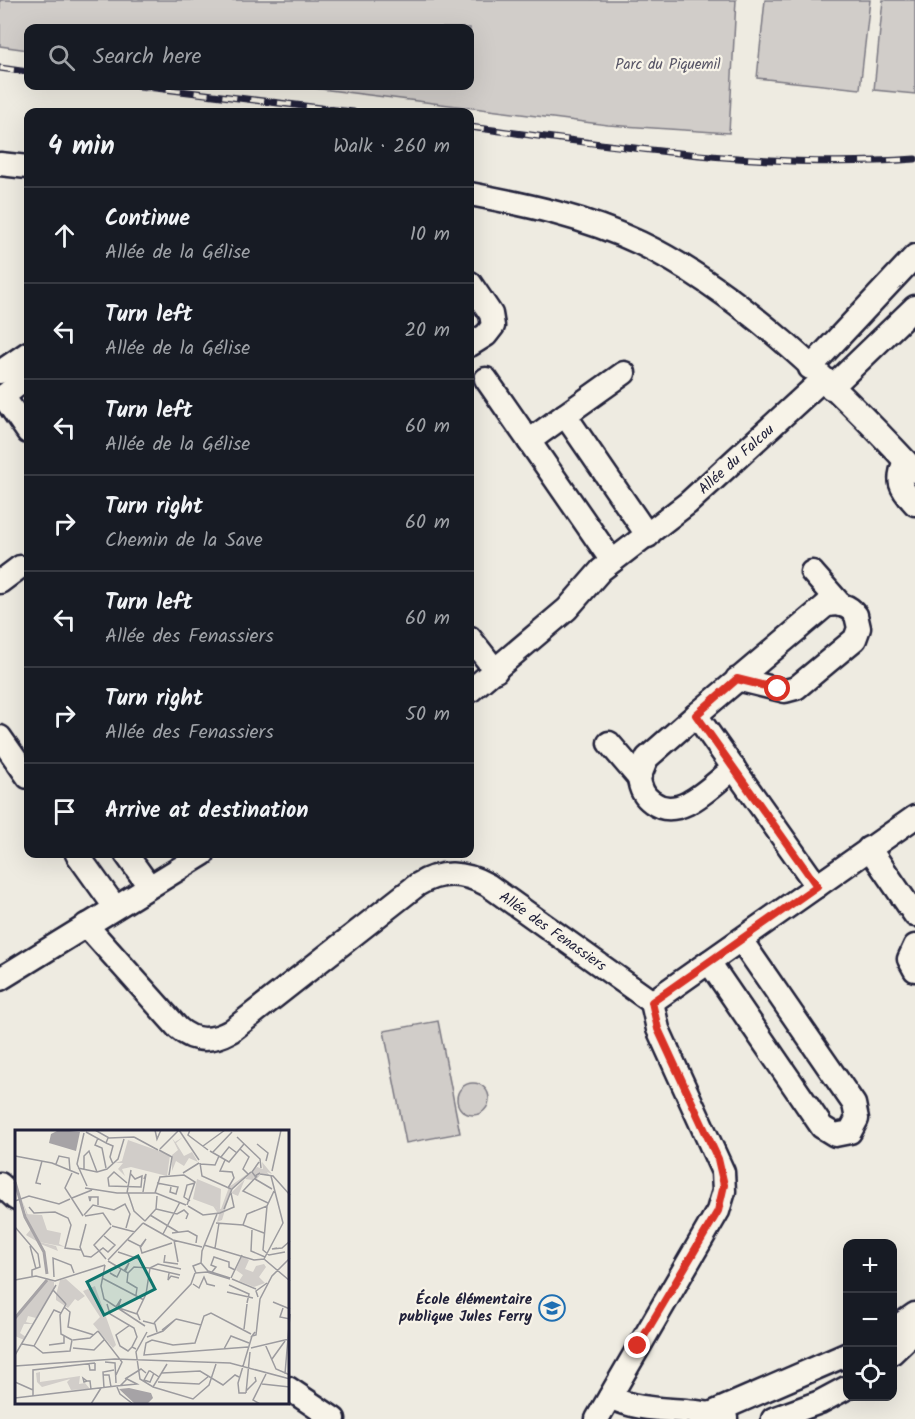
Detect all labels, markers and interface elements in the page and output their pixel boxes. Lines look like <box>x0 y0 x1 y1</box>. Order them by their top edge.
search box <box>24 24 474 90</box>
text: Search here <box>93 40 201 75</box>
icon: search <box>45 41 78 74</box>
park label: Parc du Piquemil <box>615 53 721 77</box>
text: 4 min <box>48 126 115 168</box>
text: Walk · 260 m <box>333 131 450 163</box>
text: Continue <box>105 202 190 237</box>
icon: ahead <box>48 219 81 252</box>
text: 10 m <box>410 219 450 251</box>
text: Allée de la Gélise <box>105 237 250 269</box>
text: Turn left <box>105 298 192 333</box>
icon: left <box>48 315 81 348</box>
text: 20 m <box>404 315 450 347</box>
text: Allée de la Gélise <box>105 333 250 365</box>
text: Turn left <box>105 394 192 429</box>
icon: left <box>48 411 81 444</box>
text: 60 m <box>405 411 450 443</box>
street label: Allée du Falcou <box>693 419 780 501</box>
text: Allée de la Gélise <box>105 429 250 461</box>
text: Turn right <box>105 490 203 525</box>
icon: right <box>48 507 81 540</box>
text: 60 m <box>405 507 450 539</box>
text: Chemin de la Save <box>105 525 263 557</box>
text: Turn left <box>105 586 192 621</box>
icon: left <box>48 603 81 636</box>
text: 60 m <box>405 603 450 635</box>
text: Allée des Fenassiers <box>105 621 274 653</box>
route start <box>764 675 790 701</box>
text: Turn right <box>105 682 203 717</box>
icon: right <box>48 699 81 732</box>
text: 50 m <box>405 699 450 731</box>
text: Allée des Fenassiers <box>105 717 274 749</box>
text: Arrive at destination <box>105 794 308 829</box>
icon: arrive <box>48 795 81 828</box>
street label: Allée des Fenassiers <box>494 886 612 978</box>
inset map <box>15 1130 290 1404</box>
map controls <box>843 1239 897 1401</box>
button: + <box>843 1239 897 1293</box>
place label: École élémentaire publique Jules Ferry <box>398 1288 533 1329</box>
school or university icon: École élémentaire publique Jules Ferry <box>537 1293 567 1323</box>
button: − <box>843 1293 897 1347</box>
route end <box>624 1332 650 1358</box>
button: locate <box>843 1347 897 1401</box>

